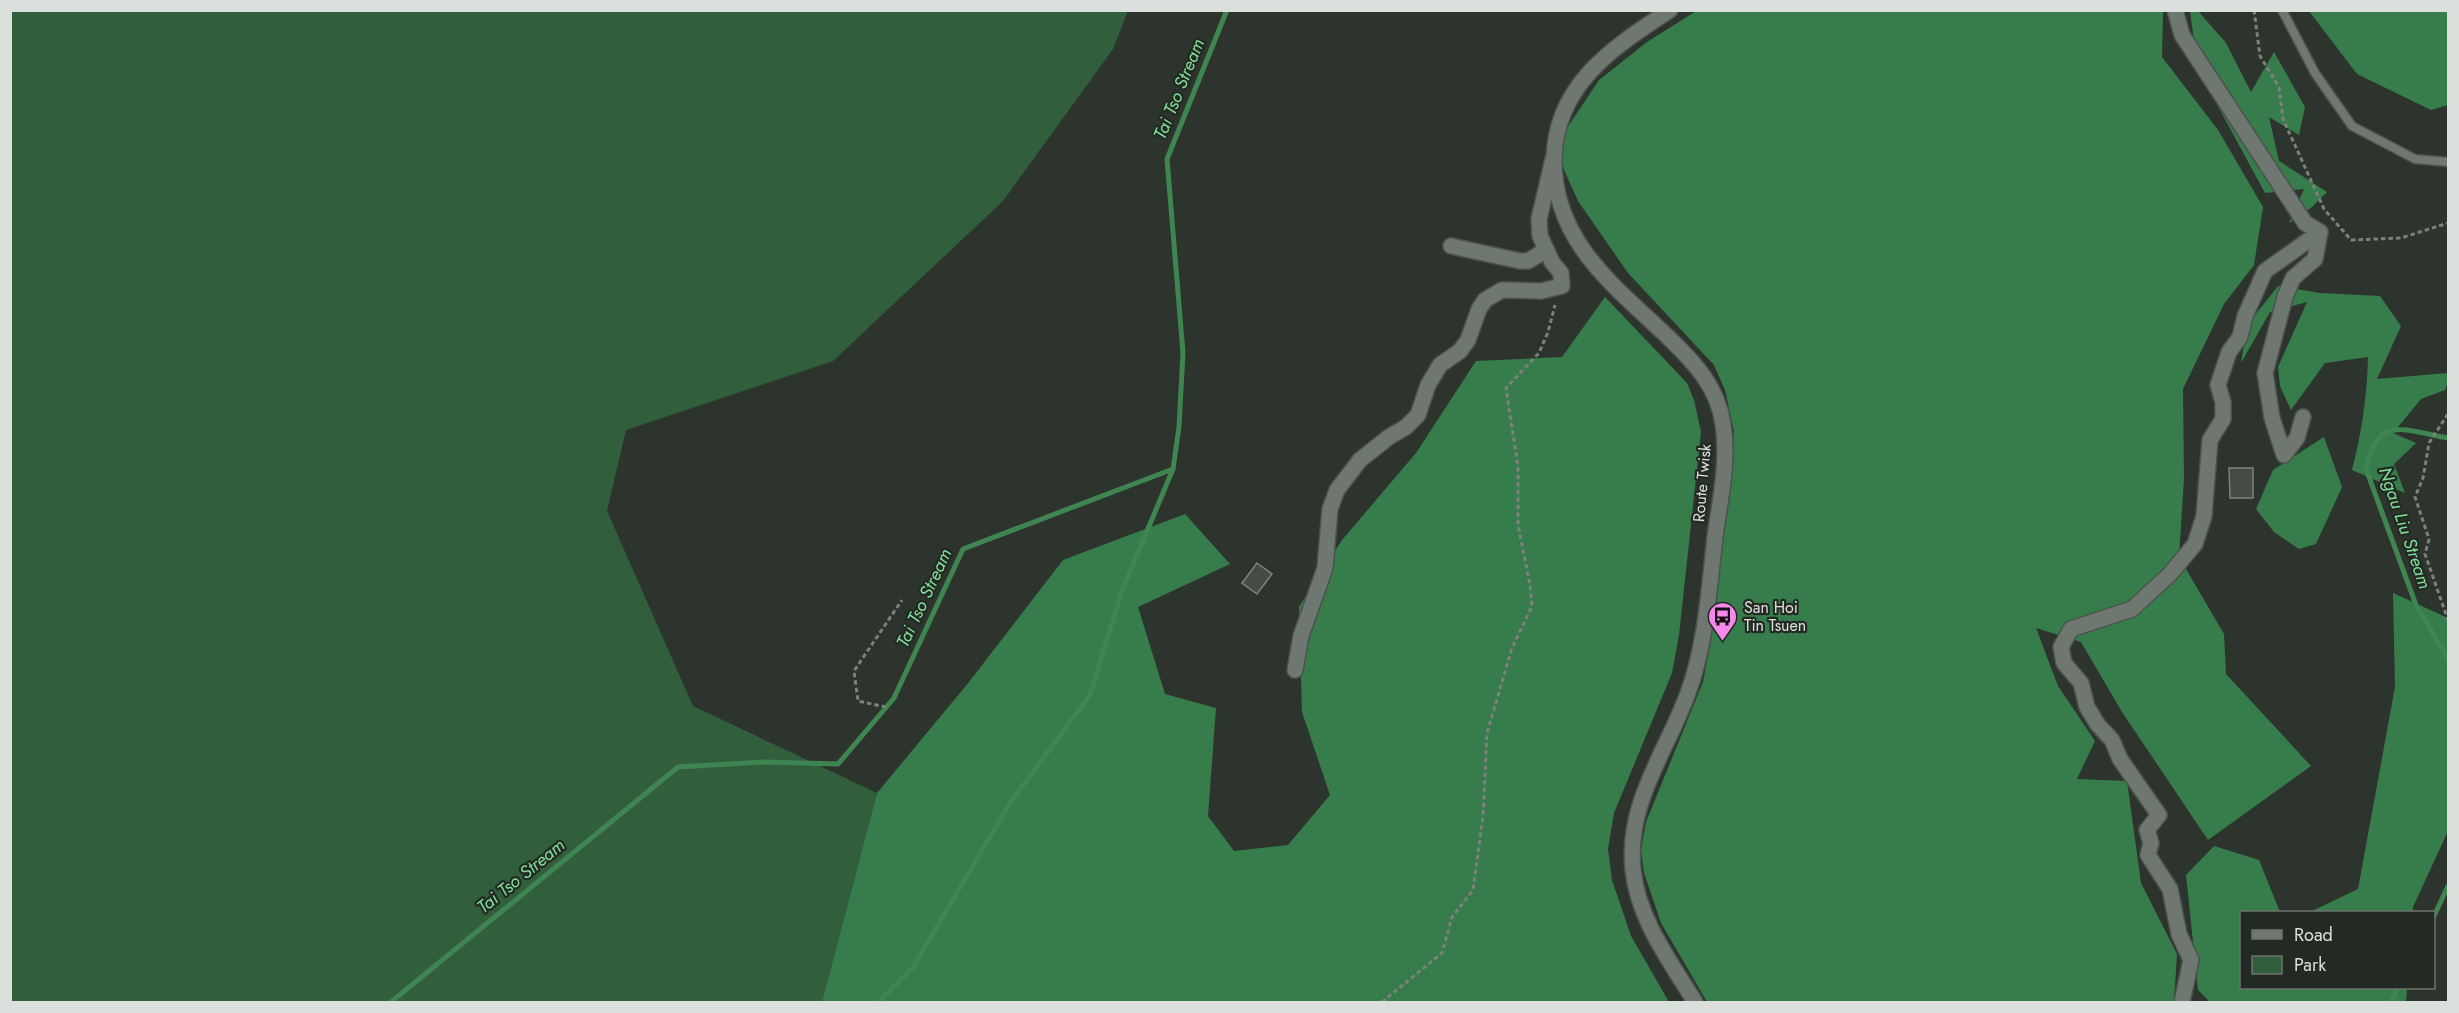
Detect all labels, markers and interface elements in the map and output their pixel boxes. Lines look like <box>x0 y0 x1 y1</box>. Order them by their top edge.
water label: Tai Tso Stream <box>1147 35 1211 143</box>
street label: Route Twisk <box>1687 442 1717 523</box>
water label: Ngau Liu Stream <box>2372 464 2438 592</box>
water label: Tai Tso Stream <box>890 544 958 652</box>
place label: San Hoi Tin Tsuen <box>1744 596 1806 637</box>
bus stop icon: San Hoi Tin Tsuen <box>1707 600 1739 642</box>
water label: Tai Tso Stream <box>471 832 571 920</box>
legend <box>2240 911 2435 989</box>
text: Road <box>2294 922 2333 948</box>
text: Park <box>2294 952 2326 978</box>

